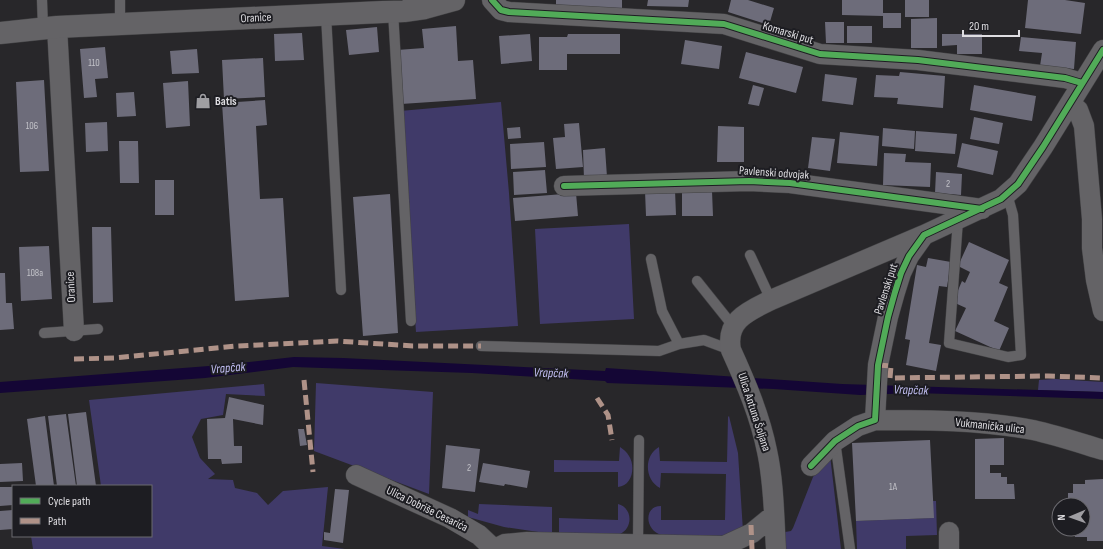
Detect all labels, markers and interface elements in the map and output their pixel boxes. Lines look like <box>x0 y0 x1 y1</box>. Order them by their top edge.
street label: Oranice <box>240 10 272 26</box>
scale bar <box>963 12 1019 38</box>
street label: Komarski put <box>761 18 816 48</box>
text: 20 m <box>969 19 989 34</box>
house number: 110 <box>88 57 100 69</box>
shop icon: Batis <box>194 92 212 110</box>
place label: Batis <box>215 94 237 109</box>
house number: 106 <box>26 120 38 132</box>
street label: Pavlenski odvojak <box>738 163 810 183</box>
house number: 2 <box>946 178 950 190</box>
street label: Pavlenski put <box>871 261 901 317</box>
house number: 108a <box>27 267 43 279</box>
street label: Oranice <box>63 271 79 303</box>
water label: Vrapčak <box>210 358 247 377</box>
water label: Vrapčak <box>533 364 570 382</box>
street label: Ulica Antuna Šoljana <box>734 371 774 454</box>
water label: Vrapčak <box>893 381 930 399</box>
street label: Vukmanička ulica <box>955 415 1026 437</box>
house number: 2 <box>467 462 471 474</box>
house number: 1A <box>889 481 898 493</box>
street label: Ulica Dobriše Cesarića <box>384 483 471 535</box>
legend <box>12 485 152 537</box>
text: Cycle path <box>48 494 90 509</box>
north arrow <box>1051 497 1091 537</box>
text: Path <box>48 514 66 529</box>
text: N <box>1055 514 1068 520</box>

